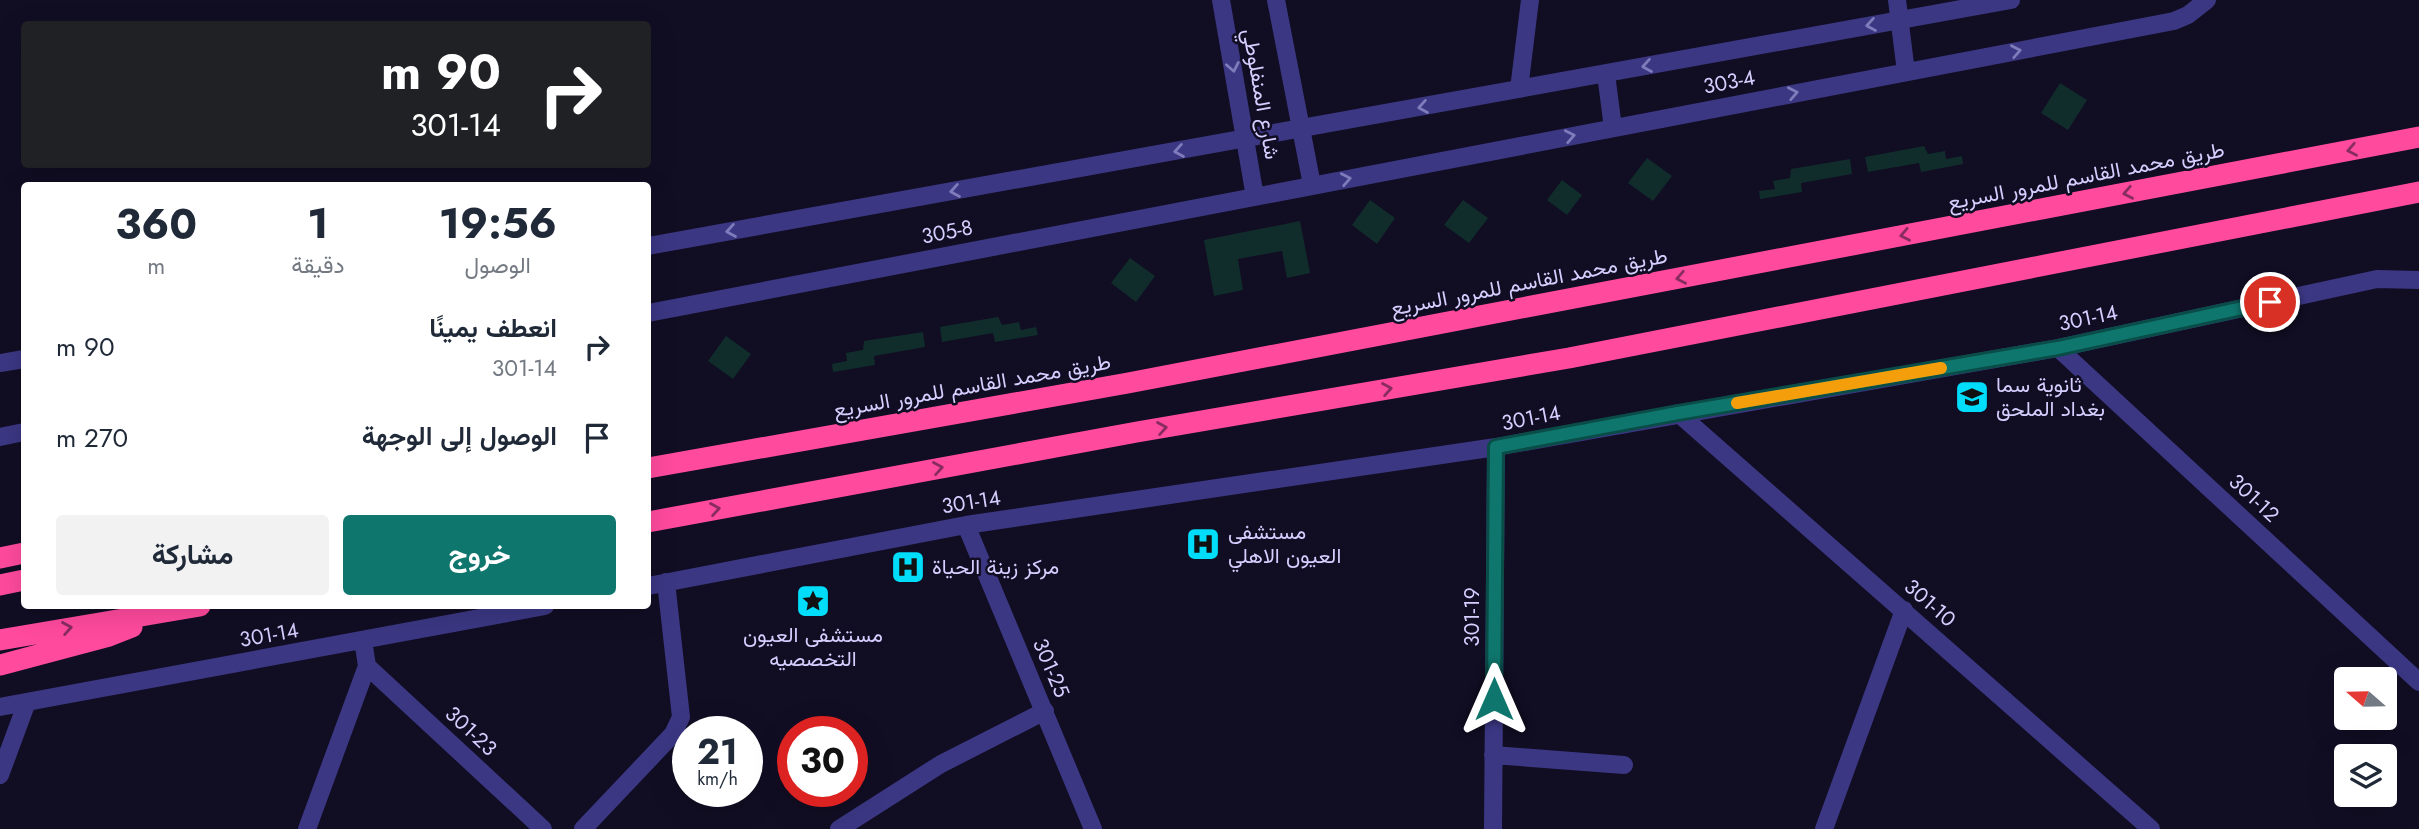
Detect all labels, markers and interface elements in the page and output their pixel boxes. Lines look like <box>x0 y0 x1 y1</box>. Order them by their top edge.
one-way arrow <box>1865 17 1877 32</box>
street label: شارع المنفلوطي <box>1233 26 1287 162</box>
text: 90 m <box>381 37 501 107</box>
one-way arrow <box>2010 44 2022 59</box>
icon: right <box>525 49 616 140</box>
one-way arrow <box>1641 58 1653 73</box>
one-way arrow <box>1225 61 1240 73</box>
street label: 303-4 <box>1701 62 1757 102</box>
one-way arrow <box>1787 87 1799 102</box>
one-way arrow <box>1417 98 1429 113</box>
text: 301-14 <box>410 102 501 148</box>
one-way arrow <box>1564 129 1575 144</box>
street label: طريق محمد القاسم للمرور السريع <box>1945 134 2227 218</box>
one-way arrow <box>2346 142 2358 157</box>
one-way arrow <box>1173 143 1185 158</box>
one-way arrow <box>1340 172 1352 187</box>
one-way arrow <box>949 183 961 198</box>
one-way arrow <box>2122 184 2134 199</box>
text: 1 <box>307 193 329 254</box>
text: 19:56 <box>439 193 557 254</box>
text: 360 <box>115 194 197 255</box>
street label: 305-8 <box>919 212 975 252</box>
one-way arrow <box>725 223 737 238</box>
one-way arrow <box>1899 227 1911 242</box>
street label: طريق محمد القاسم للمرور السريع <box>1388 240 1670 324</box>
text: دقيقة <box>291 248 345 282</box>
text: الوصول <box>465 248 531 282</box>
text: m <box>147 249 165 283</box>
one-way arrow <box>1676 270 1687 285</box>
pin <box>2240 272 2300 332</box>
icon: arrive <box>2251 283 2289 321</box>
street label: 301-14 <box>2056 297 2120 339</box>
text: انعطف يمينًا <box>429 309 557 347</box>
text: 90 m <box>56 328 115 366</box>
icon: right <box>578 328 616 366</box>
street label: طريق محمد القاسم للمرور السريع <box>831 347 1113 425</box>
text: 301-14 <box>492 351 557 385</box>
place label: ثانوية سما بغداد الملحق <box>1996 370 2105 424</box>
school or university icon: ثانوية سما بغداد الملحق <box>1953 378 1991 416</box>
one-way arrow <box>1380 383 1392 398</box>
street label: 301-14 <box>1499 398 1563 438</box>
text: الوصول إلى الوجهة <box>362 417 557 455</box>
text: 270 m <box>56 419 128 457</box>
icon: arrive <box>578 419 616 457</box>
one-way arrow <box>1156 421 1168 436</box>
one-way arrow <box>932 462 944 477</box>
street label: 301-12 <box>2222 467 2286 529</box>
street label: 301-14 <box>939 483 1003 521</box>
one-way arrow <box>709 503 721 518</box>
button: مشاركة <box>56 515 329 595</box>
button: خروج <box>343 515 616 595</box>
place label: مستشفى العيون الاهلي <box>1228 517 1341 573</box>
hospital icon: مستشفى العيون الاهلي <box>1184 525 1222 563</box>
hospital icon: مركز زينة الحياة <box>889 548 927 586</box>
place label: مركز زينة الحياة <box>932 552 1059 582</box>
street label: 301-10 <box>1898 572 1962 634</box>
place icon: مستشفى العيون التخصصيه <box>794 582 832 620</box>
street label: 301-19 <box>1457 587 1487 647</box>
street label: 301-14 <box>237 615 301 655</box>
place label: مستشفى العيون التخصصيه <box>743 620 883 674</box>
one-way arrow <box>61 621 73 636</box>
street label: 301-25 <box>1025 634 1077 702</box>
position arrow <box>1457 662 1531 736</box>
north arrow <box>2334 667 2398 730</box>
map controls <box>2334 667 2397 807</box>
street label: 301-23 <box>438 699 504 763</box>
speed limit sign: 30 <box>777 716 868 807</box>
text: 21 <box>697 727 738 777</box>
button: layers <box>2334 744 2397 807</box>
text: km/h <box>697 766 738 792</box>

